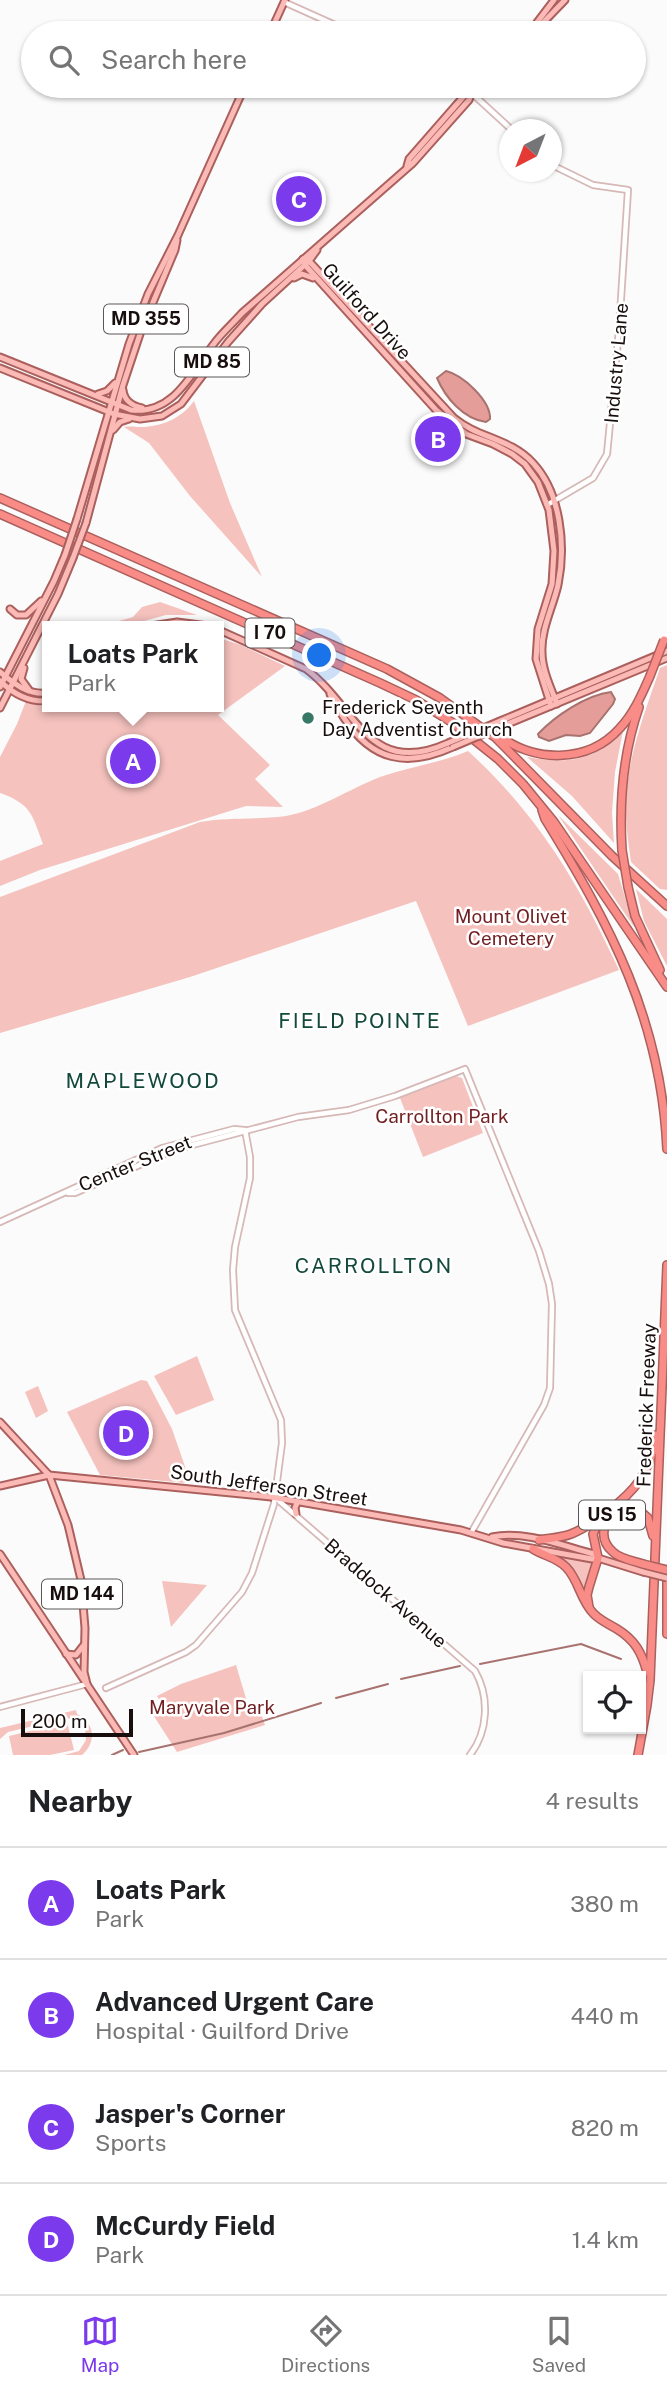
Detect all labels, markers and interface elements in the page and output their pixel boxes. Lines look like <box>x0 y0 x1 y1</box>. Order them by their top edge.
search box <box>21 21 646 98</box>
icon: search <box>45 41 83 79</box>
text: Search here <box>101 44 247 75</box>
north arrow <box>499 119 562 182</box>
pin: C <box>276 173 322 225</box>
street label: Guilford Drive <box>318 258 416 364</box>
street label: Industry Lane <box>600 302 632 424</box>
road number: MD 355 <box>104 304 188 334</box>
road number: MD 85 <box>175 348 249 376</box>
pin: B <box>415 413 461 465</box>
road number: I 70 <box>246 618 294 648</box>
popup <box>42 621 224 712</box>
text: Loats Park <box>67 638 199 669</box>
your location <box>302 638 336 672</box>
text: Park <box>67 669 116 696</box>
place label: Frederick Seventh Day Adventist Church <box>322 696 512 740</box>
marker: Frederick Seventh Day Adventist Church <box>300 710 316 726</box>
pin: A <box>110 735 156 787</box>
park label: Mount Olivet Cemetery <box>455 905 567 949</box>
district label: FIELD POINTE <box>278 1008 442 1033</box>
district label: MAPLEWOOD <box>65 1068 221 1093</box>
park label: Carrollton Park <box>375 1105 509 1127</box>
street label: Center Street <box>75 1130 195 1196</box>
district label: CARROLLTON <box>295 1253 453 1278</box>
street label: Frederick Freeway <box>632 1323 660 1487</box>
pin: D <box>103 1407 149 1459</box>
street label: South Jefferson Street <box>169 1460 369 1510</box>
road number: US 15 <box>579 1500 645 1530</box>
street label: Braddock Avenue <box>320 1534 452 1652</box>
road number: MD 144 <box>42 1580 122 1609</box>
map controls <box>583 1671 646 1734</box>
button: locate <box>583 1671 646 1734</box>
park label: Maryvale Park <box>149 1696 275 1718</box>
scale bar <box>21 1706 133 1738</box>
text: 200 m <box>32 1710 88 1732</box>
text: Nearby <box>28 1783 132 1819</box>
text: 4 results <box>545 1787 639 1814</box>
text: Loats Park <box>95 1874 226 1905</box>
text: A <box>43 1890 59 1917</box>
text: 380 m <box>570 1890 639 1917</box>
text: Park <box>95 1905 144 1932</box>
text: Advanced Urgent Care <box>95 1986 374 2017</box>
text: B <box>43 2002 59 2029</box>
text: 440 m <box>571 2002 639 2029</box>
text: Hospital · Guilford Drive <box>95 2017 349 2044</box>
text: Jasper's Corner <box>95 2098 286 2129</box>
text: C <box>43 2114 59 2141</box>
text: 820 m <box>571 2114 639 2141</box>
text: Sports <box>95 2129 166 2156</box>
text: McCurdy Field <box>95 2210 275 2241</box>
text: D <box>43 2226 59 2253</box>
text: 1.4 km <box>572 2226 639 2253</box>
text: Park <box>95 2241 144 2268</box>
tab: Map <box>81 2312 119 2376</box>
tab: Directions <box>281 2312 370 2376</box>
tab: Saved <box>532 2312 586 2376</box>

